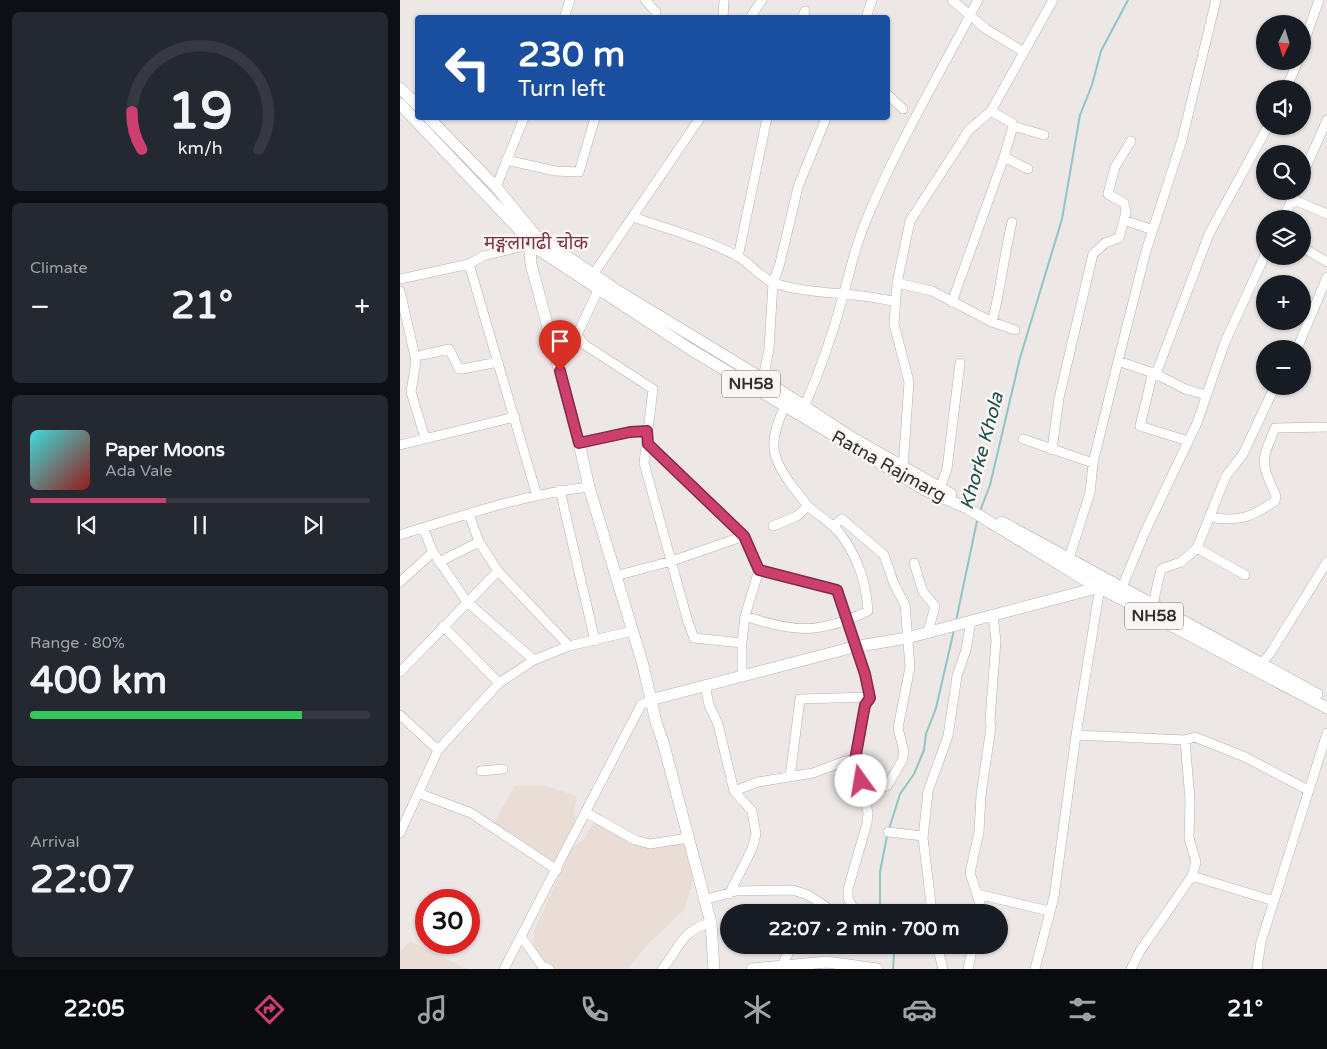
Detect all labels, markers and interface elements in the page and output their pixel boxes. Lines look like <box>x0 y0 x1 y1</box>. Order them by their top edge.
north arrow <box>1256 15 1311 70</box>
map controls <box>1256 15 1311 395</box>
text: 230 m <box>518 34 625 76</box>
icon: left <box>435 35 500 100</box>
text: Turn left <box>518 76 606 102</box>
text: 19 <box>167 80 233 143</box>
button: sound <box>1256 80 1311 135</box>
text: km/h <box>178 138 222 159</box>
button: search <box>1256 145 1311 200</box>
button: layers <box>1256 210 1311 265</box>
district label: मङ्गलागढी चोक <box>484 232 588 254</box>
text: Climate <box>30 258 88 278</box>
button: + <box>1256 275 1311 330</box>
text: 21° <box>171 283 233 329</box>
text: − <box>30 290 50 324</box>
text: + <box>354 290 370 324</box>
pin <box>539 320 581 371</box>
icon: arrive <box>546 327 574 355</box>
button: − <box>1256 340 1311 395</box>
road number: NH58 <box>722 370 780 398</box>
water label: Khorke Khola <box>956 389 1009 512</box>
street label: Ratna Rajmarg <box>828 425 950 507</box>
text: Paper Moons <box>105 439 225 461</box>
text: Ada Vale <box>105 461 172 481</box>
icon: previous <box>73 511 101 539</box>
icon: pause <box>186 511 214 539</box>
icon: next <box>299 511 327 539</box>
road number: NH58 <box>1125 602 1183 630</box>
text: Range · 80% <box>30 633 125 653</box>
text: 400 km <box>30 658 167 704</box>
position arrow <box>834 754 886 806</box>
text: Arrival <box>30 832 79 852</box>
text: 22:07 <box>30 857 135 903</box>
speed limit sign: 30 <box>415 889 480 954</box>
text: 22:07 · 2 min · 700 m <box>768 918 960 940</box>
icon: directions <box>252 992 287 1027</box>
icon: music <box>415 992 450 1027</box>
icon: phone <box>577 992 612 1027</box>
icon: climate <box>740 992 775 1027</box>
icon: car <box>902 992 937 1027</box>
icon: filters <box>1065 992 1100 1027</box>
text: 22:05 <box>64 996 125 1022</box>
text: 21° <box>1227 996 1263 1022</box>

